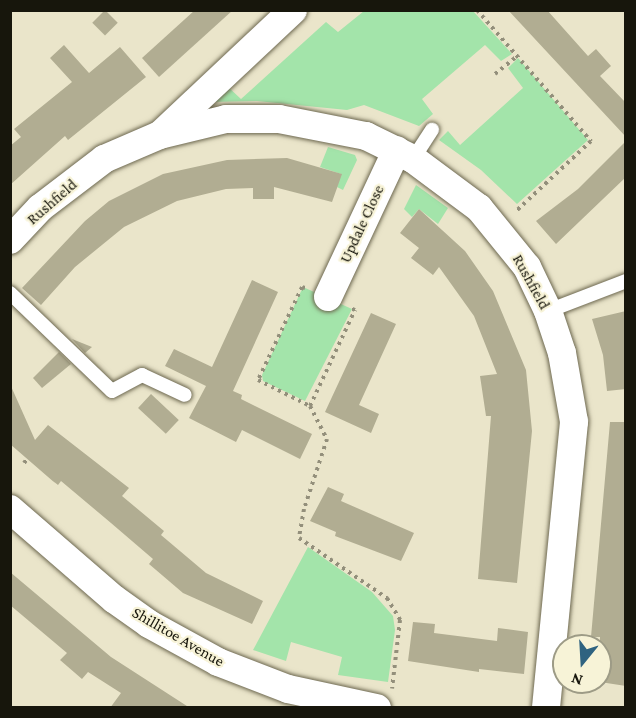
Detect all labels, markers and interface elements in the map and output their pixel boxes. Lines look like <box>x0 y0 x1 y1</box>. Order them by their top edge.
street label: Rushfield <box>23 175 81 229</box>
street label: Updale Close <box>336 182 388 266</box>
street label: Rushfield <box>508 251 554 313</box>
street label: Shillitoe Avenue <box>129 603 227 671</box>
north arrow <box>552 634 612 694</box>
text: N <box>569 670 585 689</box>

